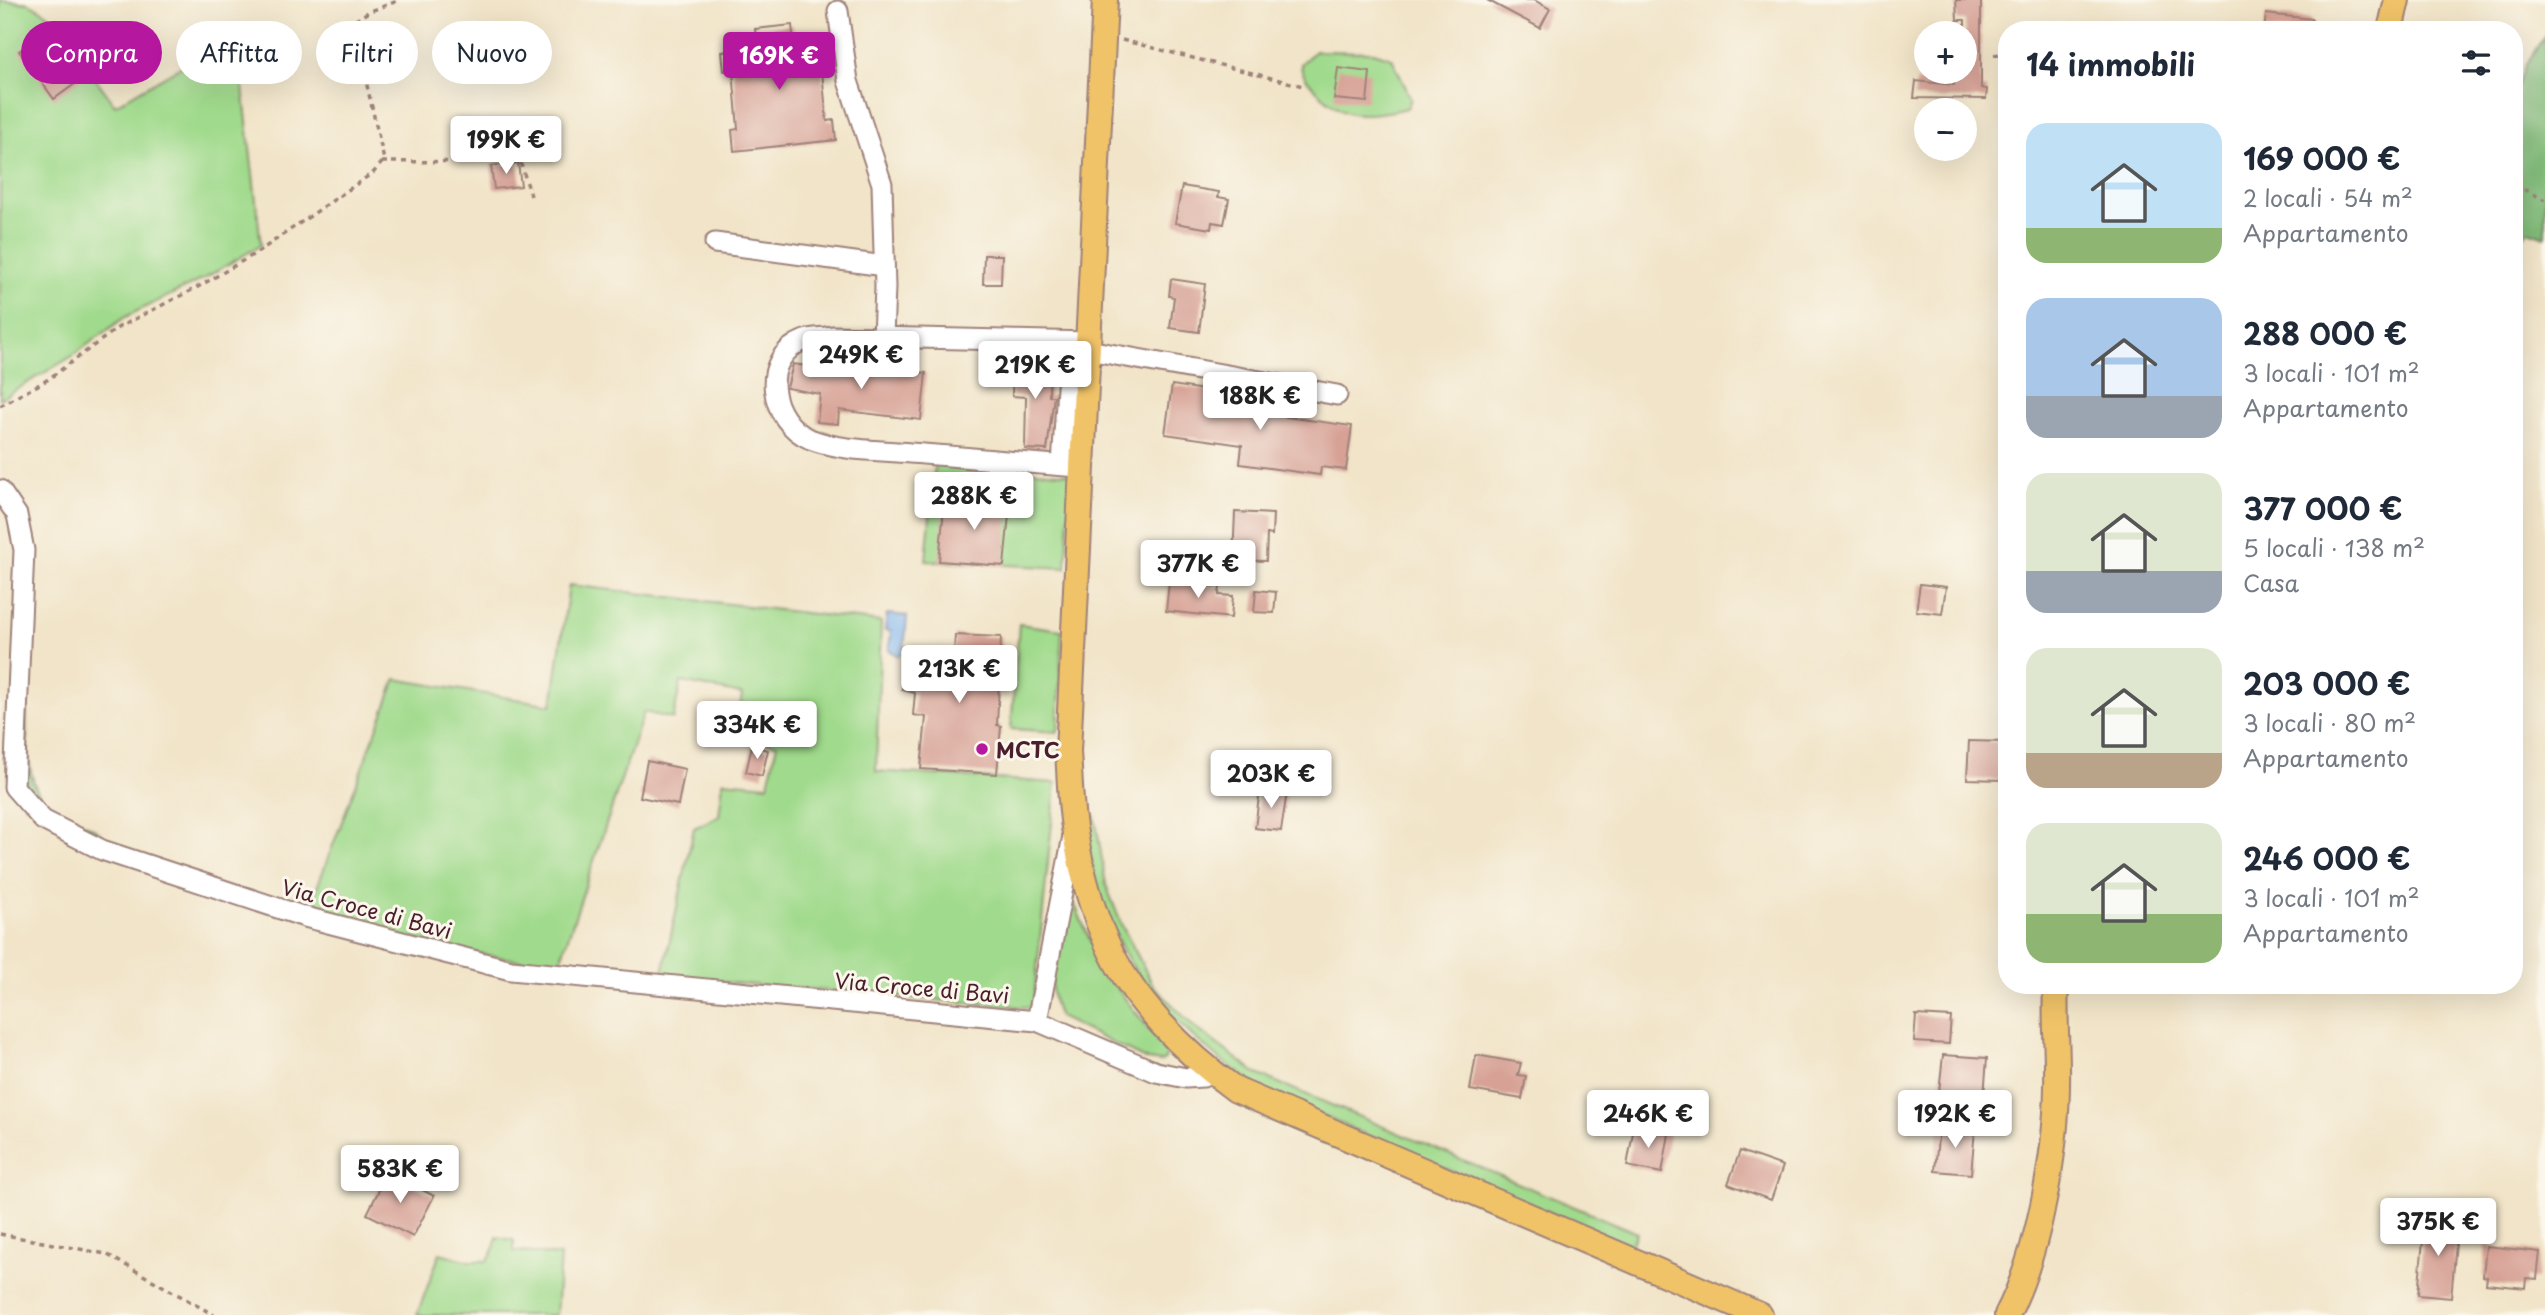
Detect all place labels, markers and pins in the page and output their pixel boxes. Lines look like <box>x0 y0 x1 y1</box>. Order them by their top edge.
pin: 169K € <box>722 32 836 92</box>
pin: 199K € <box>449 116 563 176</box>
pin: 249K € <box>804 332 918 391</box>
pin: 219K € <box>978 342 1092 401</box>
pin: 188K € <box>1203 372 1317 432</box>
pin: 288K € <box>917 472 1031 532</box>
pin: 377K € <box>1141 540 1255 600</box>
pin: 213K € <box>902 646 1016 705</box>
pin: 334K € <box>700 702 814 761</box>
place label: MCTC <box>996 733 1060 765</box>
marker: MCTC <box>974 741 990 757</box>
pin: 203K € <box>1214 750 1328 810</box>
pin: 246K € <box>1591 1090 1705 1150</box>
pin: 192K € <box>1898 1090 2012 1150</box>
pin: 583K € <box>343 1146 457 1205</box>
pin: 375K € <box>2381 1198 2495 1258</box>

